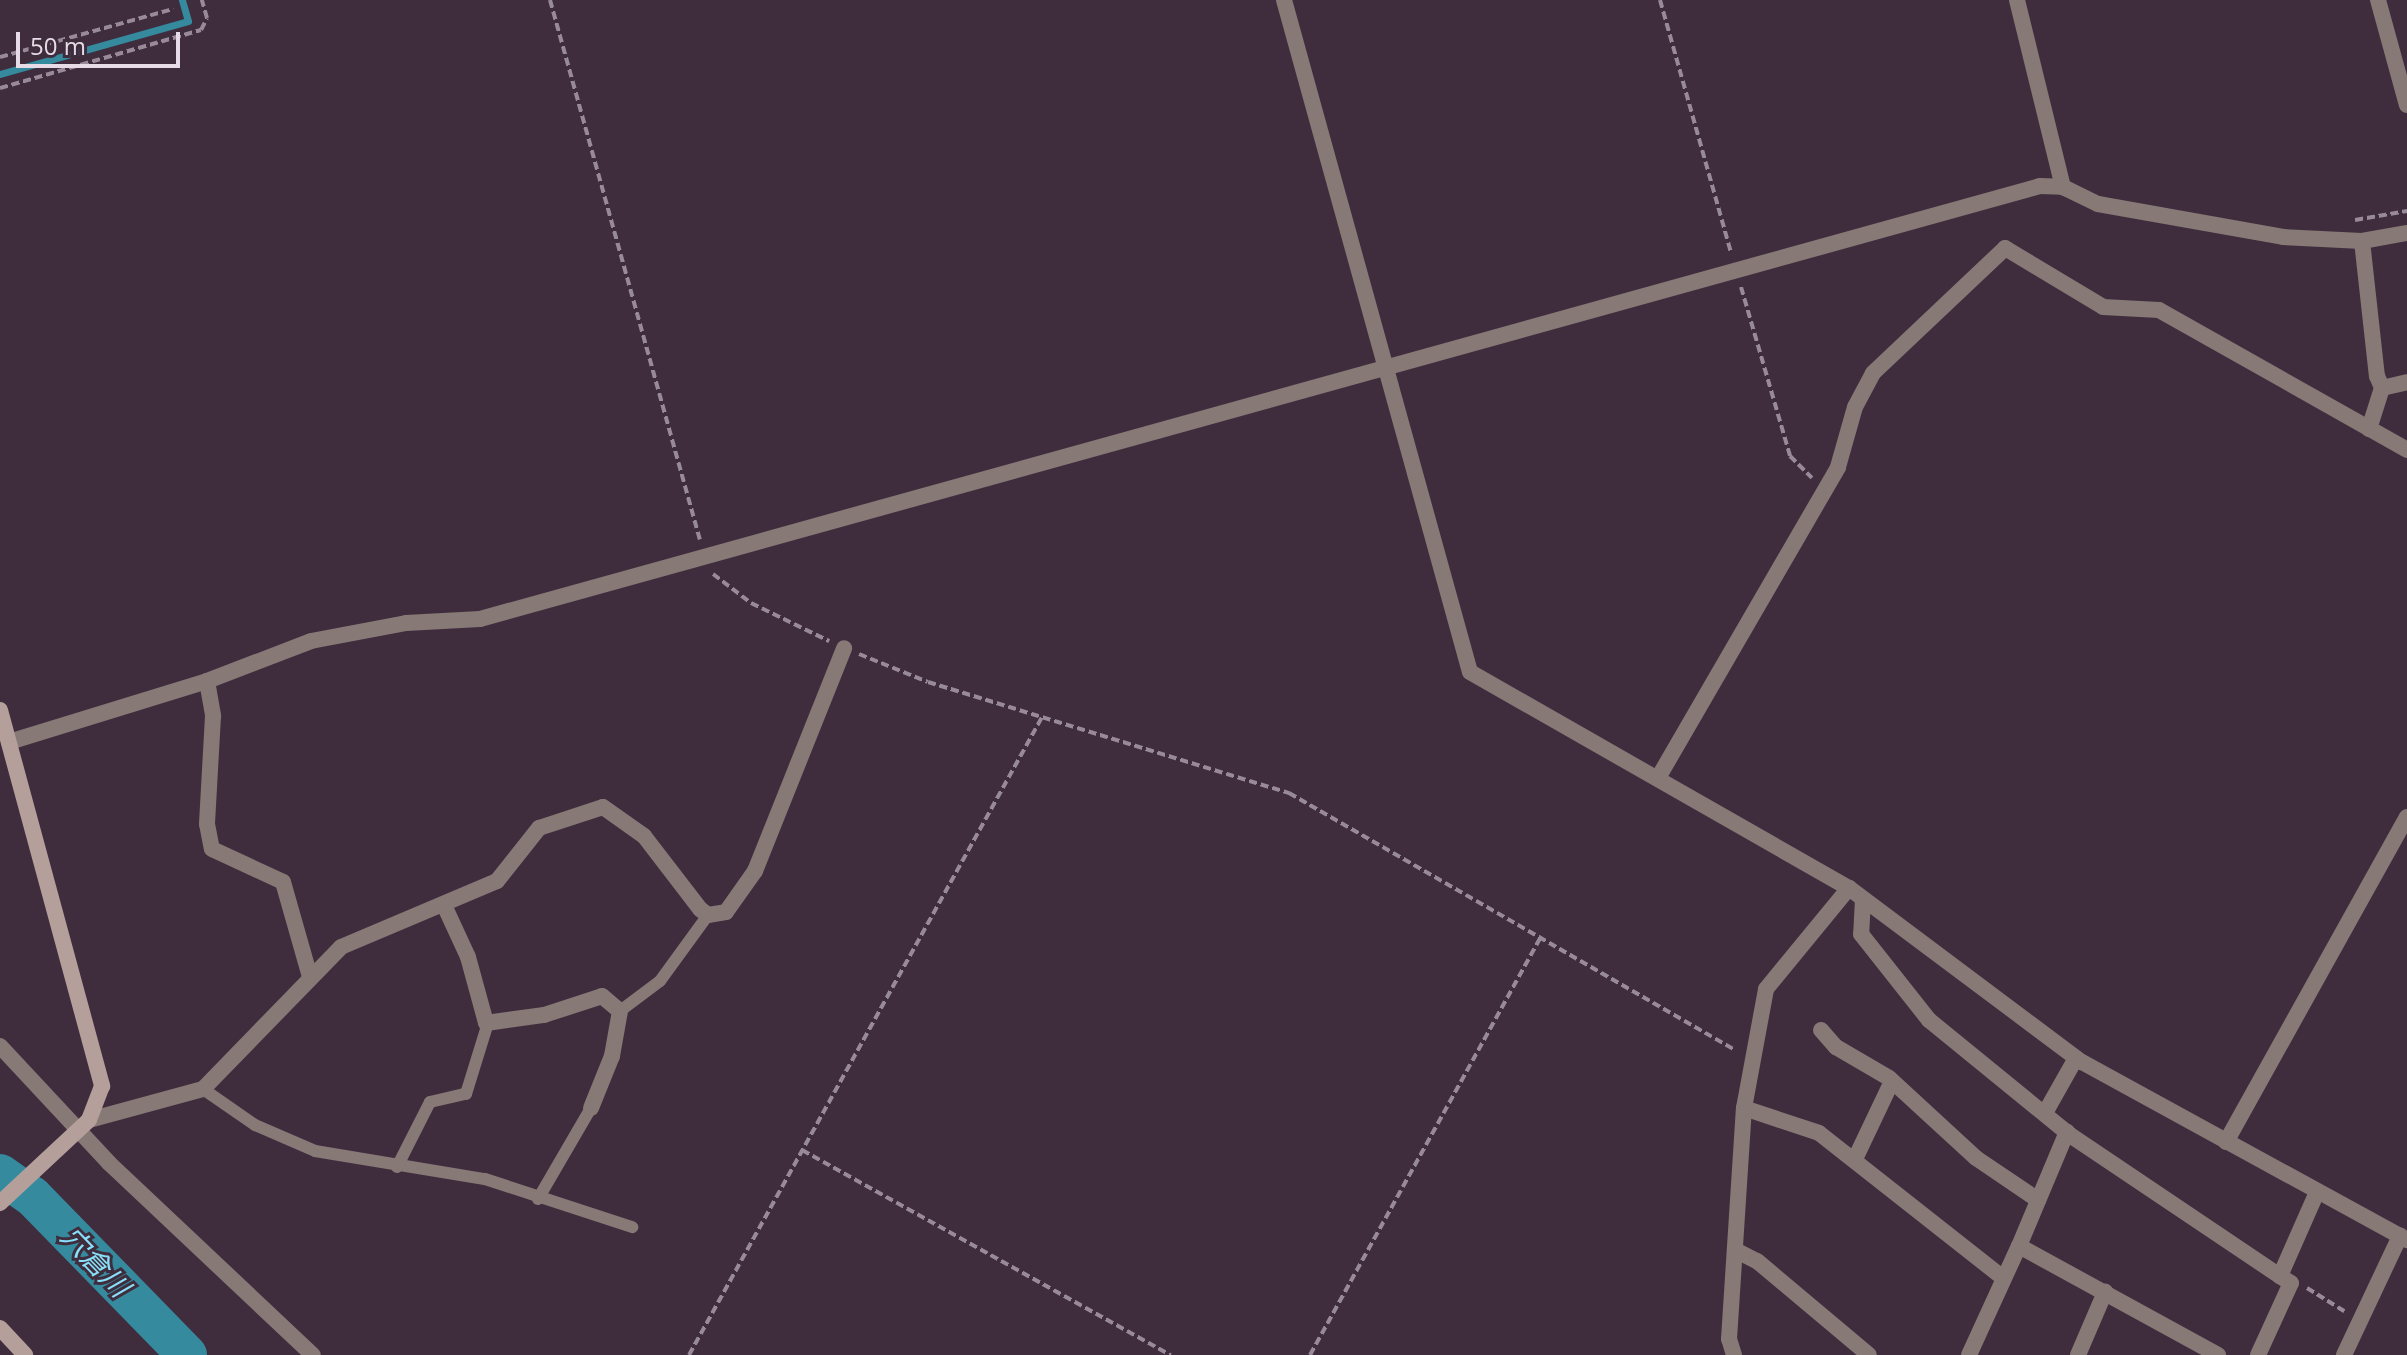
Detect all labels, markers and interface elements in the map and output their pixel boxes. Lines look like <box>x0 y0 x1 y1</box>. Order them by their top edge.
scale bar <box>20 16 184 66</box>
text: 50 m <box>30 29 86 62</box>
water label: 穴倉川 <box>55 1219 137 1303</box>

